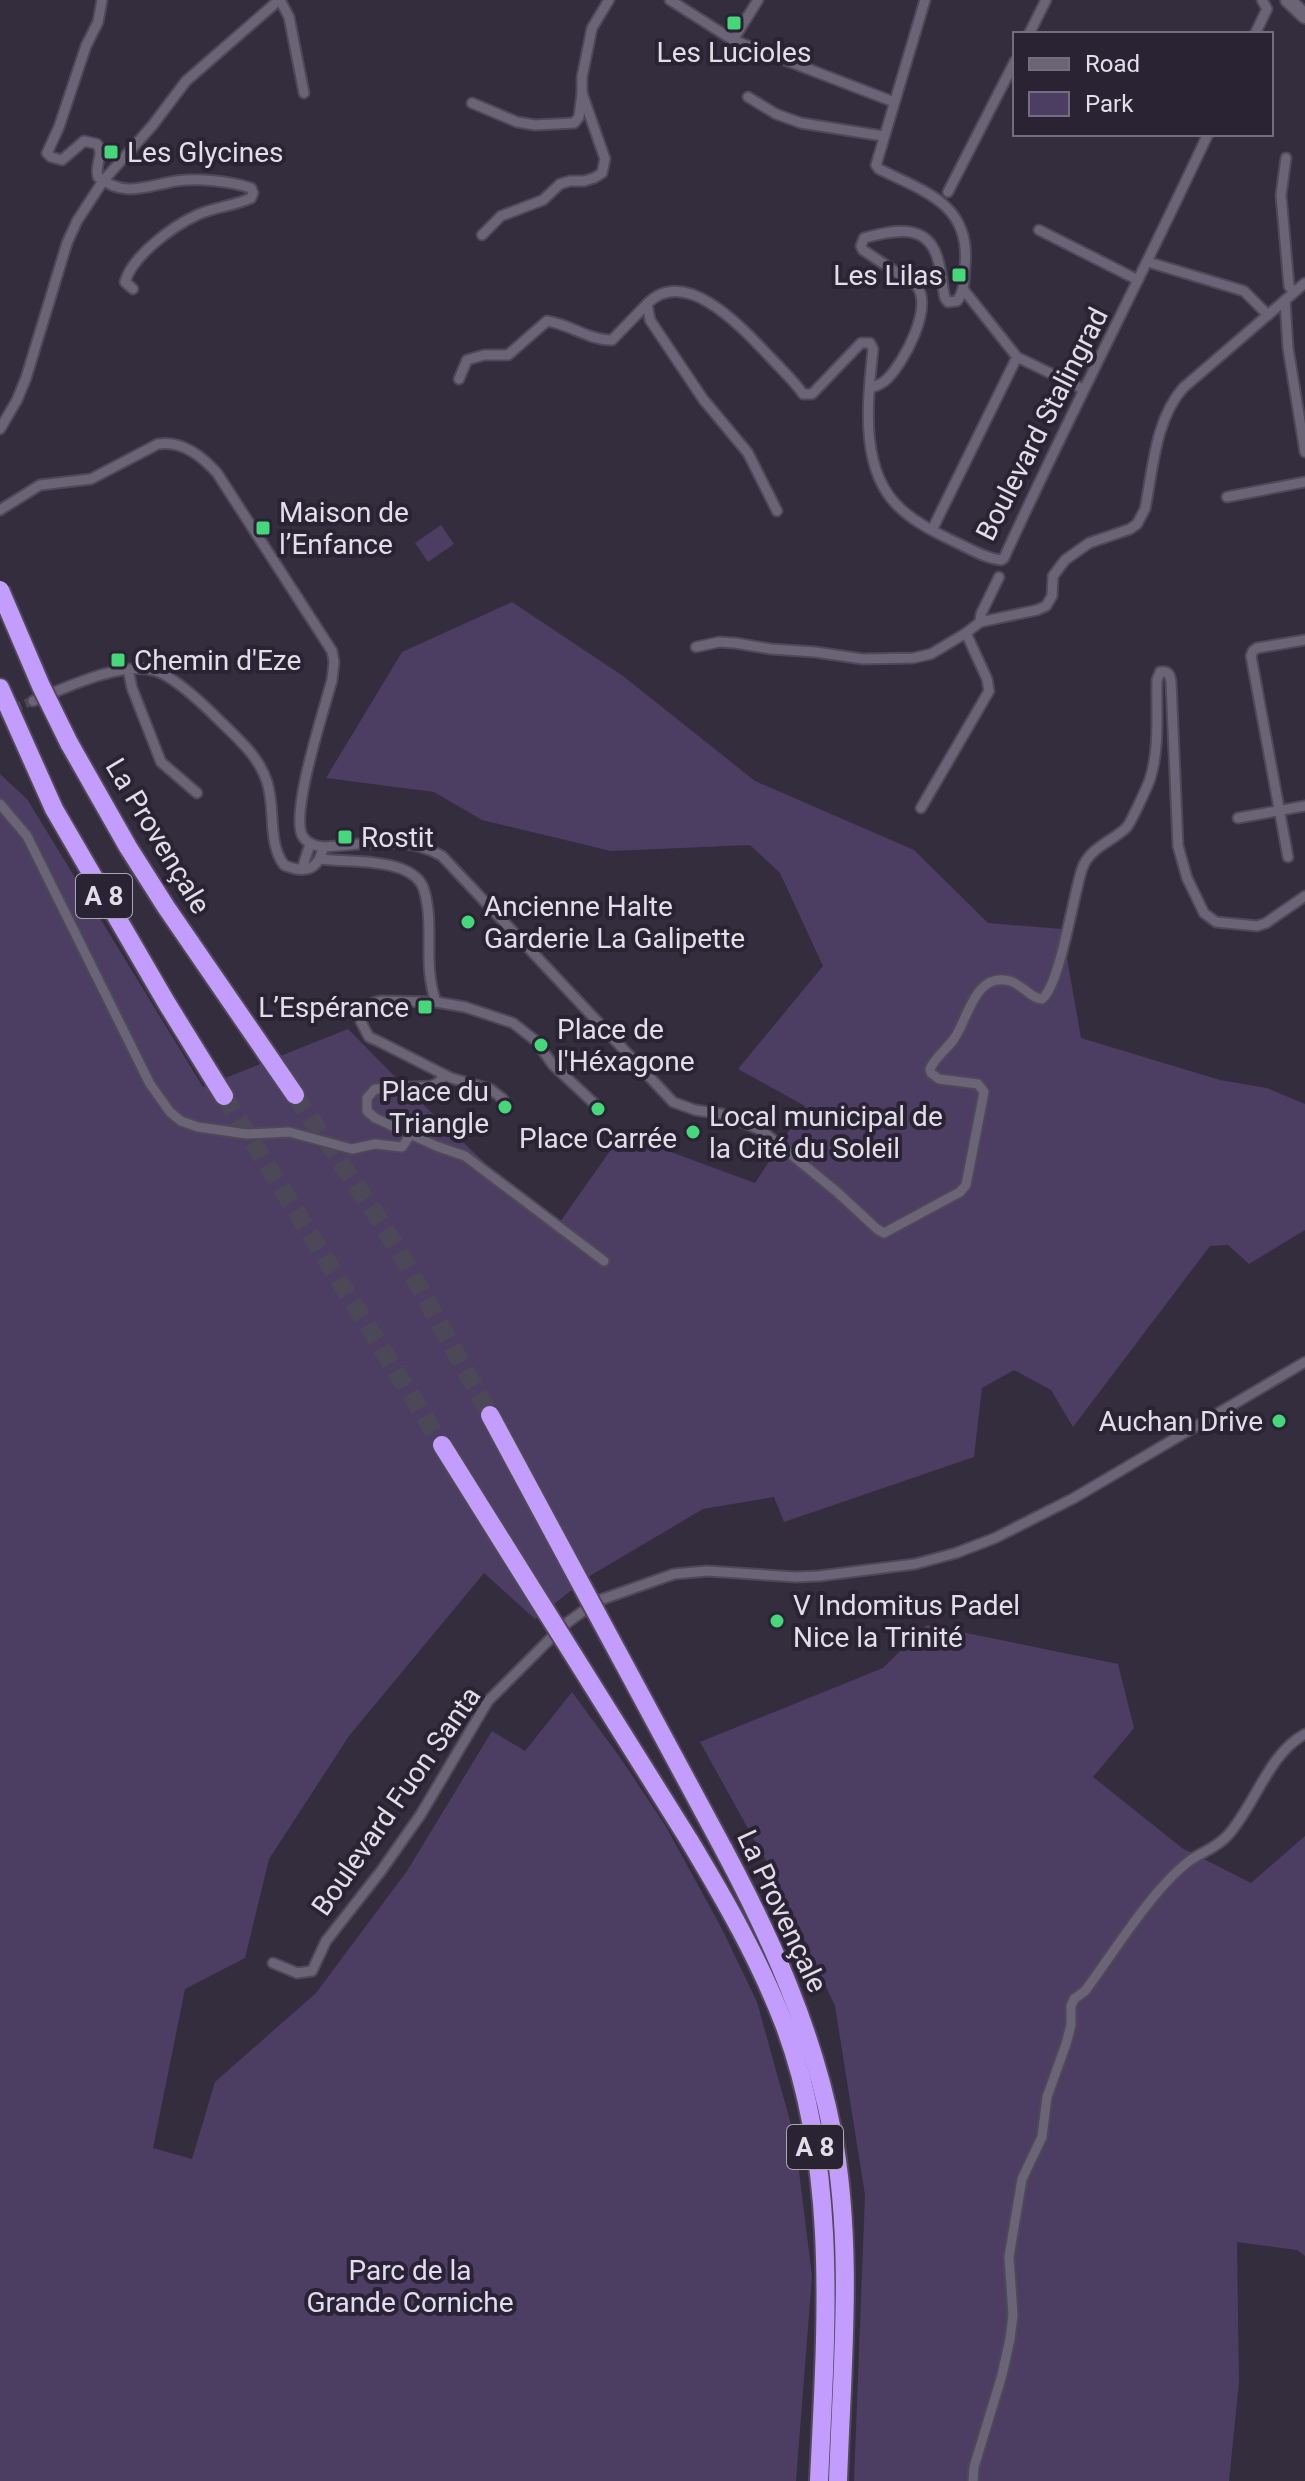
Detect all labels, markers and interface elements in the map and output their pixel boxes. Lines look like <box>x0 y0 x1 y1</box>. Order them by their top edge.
marker: Les Lucioles <box>725 14 743 32</box>
legend <box>1013 32 1273 136</box>
place label: Les Lucioles <box>657 36 811 69</box>
text: Road <box>1085 50 1140 78</box>
text: Park <box>1085 90 1134 118</box>
place label: Les Glycines <box>127 136 284 169</box>
marker: Les Glycines <box>102 143 120 161</box>
place label: Les Lilas <box>833 259 943 292</box>
marker: Les Lilas <box>950 266 968 284</box>
street label: Boulevard Stalingrad <box>969 302 1115 546</box>
place label: Maison de l’Enfance <box>279 496 409 561</box>
marker: Maison de l’Enfance <box>254 519 272 537</box>
place label: Chemin d'Eze <box>134 644 301 677</box>
marker: Chemin d'Eze <box>109 651 127 669</box>
street label: La Provençale <box>99 752 217 920</box>
place label: Rostit <box>361 821 434 854</box>
marker: Rostit <box>336 828 354 846</box>
road number: A 8 <box>76 874 132 918</box>
place label: Ancienne Halte Garderie La Galipette <box>484 890 745 955</box>
marker: Ancienne Halte Garderie La Galipette <box>459 913 477 931</box>
place label: L’Espérance <box>258 991 409 1024</box>
marker: L’Espérance <box>416 998 434 1016</box>
place label: Place de l'Héxagone <box>557 1013 695 1078</box>
marker: Place de l'Héxagone <box>532 1036 550 1054</box>
place label: Place du Triangle <box>382 1075 489 1140</box>
marker: Place du Triangle <box>496 1098 514 1116</box>
marker: Place Carrée <box>589 1100 607 1118</box>
place label: Local municipal de la Cité du Soleil <box>709 1100 943 1165</box>
place label: Place Carrée <box>519 1122 677 1155</box>
marker: Local municipal de la Cité du Soleil <box>684 1123 702 1141</box>
place label: Auchan Drive <box>1099 1405 1263 1438</box>
marker: Auchan Drive <box>1270 1412 1288 1430</box>
place label: V Indomitus Padel Nice la Trinité <box>793 1589 1020 1654</box>
marker: V Indomitus Padel Nice la Trinité <box>768 1612 786 1630</box>
street label: Boulevard Fuon Santa <box>305 1680 487 1922</box>
street label: La Provençale <box>730 1825 834 1997</box>
road number: A 8 <box>787 2125 843 2169</box>
park label: Parc de la Grande Corniche <box>306 2254 514 2319</box>

